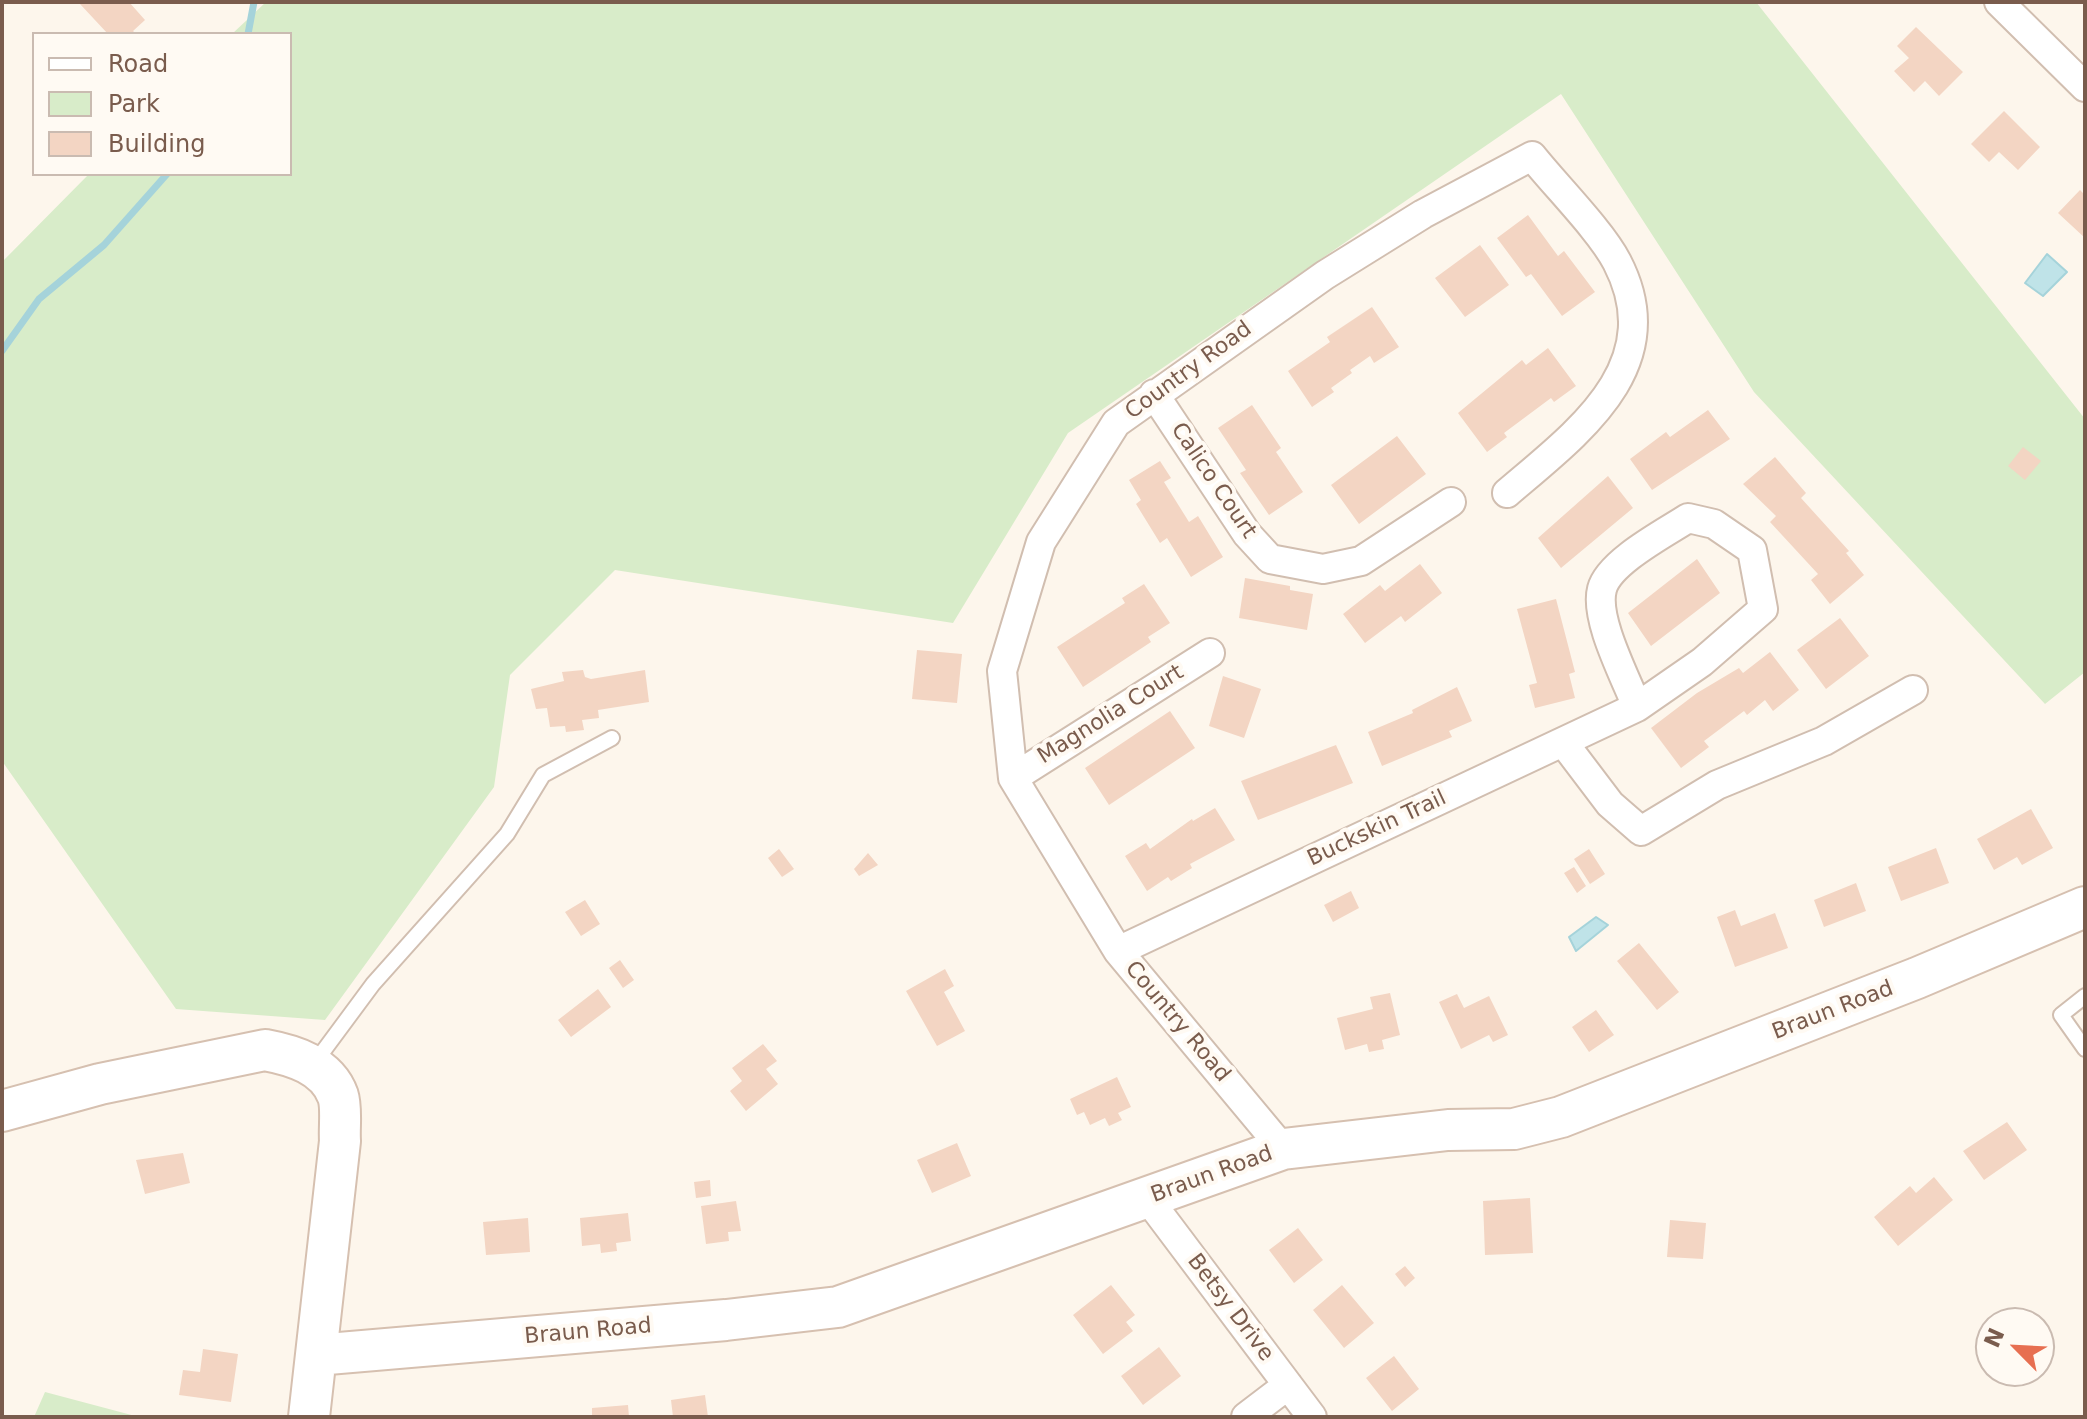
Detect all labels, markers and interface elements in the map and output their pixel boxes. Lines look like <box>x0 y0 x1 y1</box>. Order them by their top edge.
legend <box>32 32 292 176</box>
text: Road <box>108 50 168 78</box>
text: Park <box>108 90 160 118</box>
text: Building <box>108 130 205 158</box>
street label: Country Road <box>1121 316 1257 426</box>
street label: Calico Court <box>1165 418 1261 544</box>
street label: Magnolia Court <box>1033 660 1189 770</box>
street label: Buckskin Trail <box>1303 785 1451 873</box>
street label: Country Road <box>1119 956 1235 1088</box>
street label: Braun Road <box>1769 976 1897 1046</box>
street label: Braun Road <box>1147 1141 1277 1209</box>
street label: Betsy Drive <box>1181 1249 1279 1367</box>
north arrow <box>1975 1307 2055 1387</box>
street label: Braun Road <box>523 1313 653 1351</box>
text: N <box>1979 1324 2010 1351</box>

